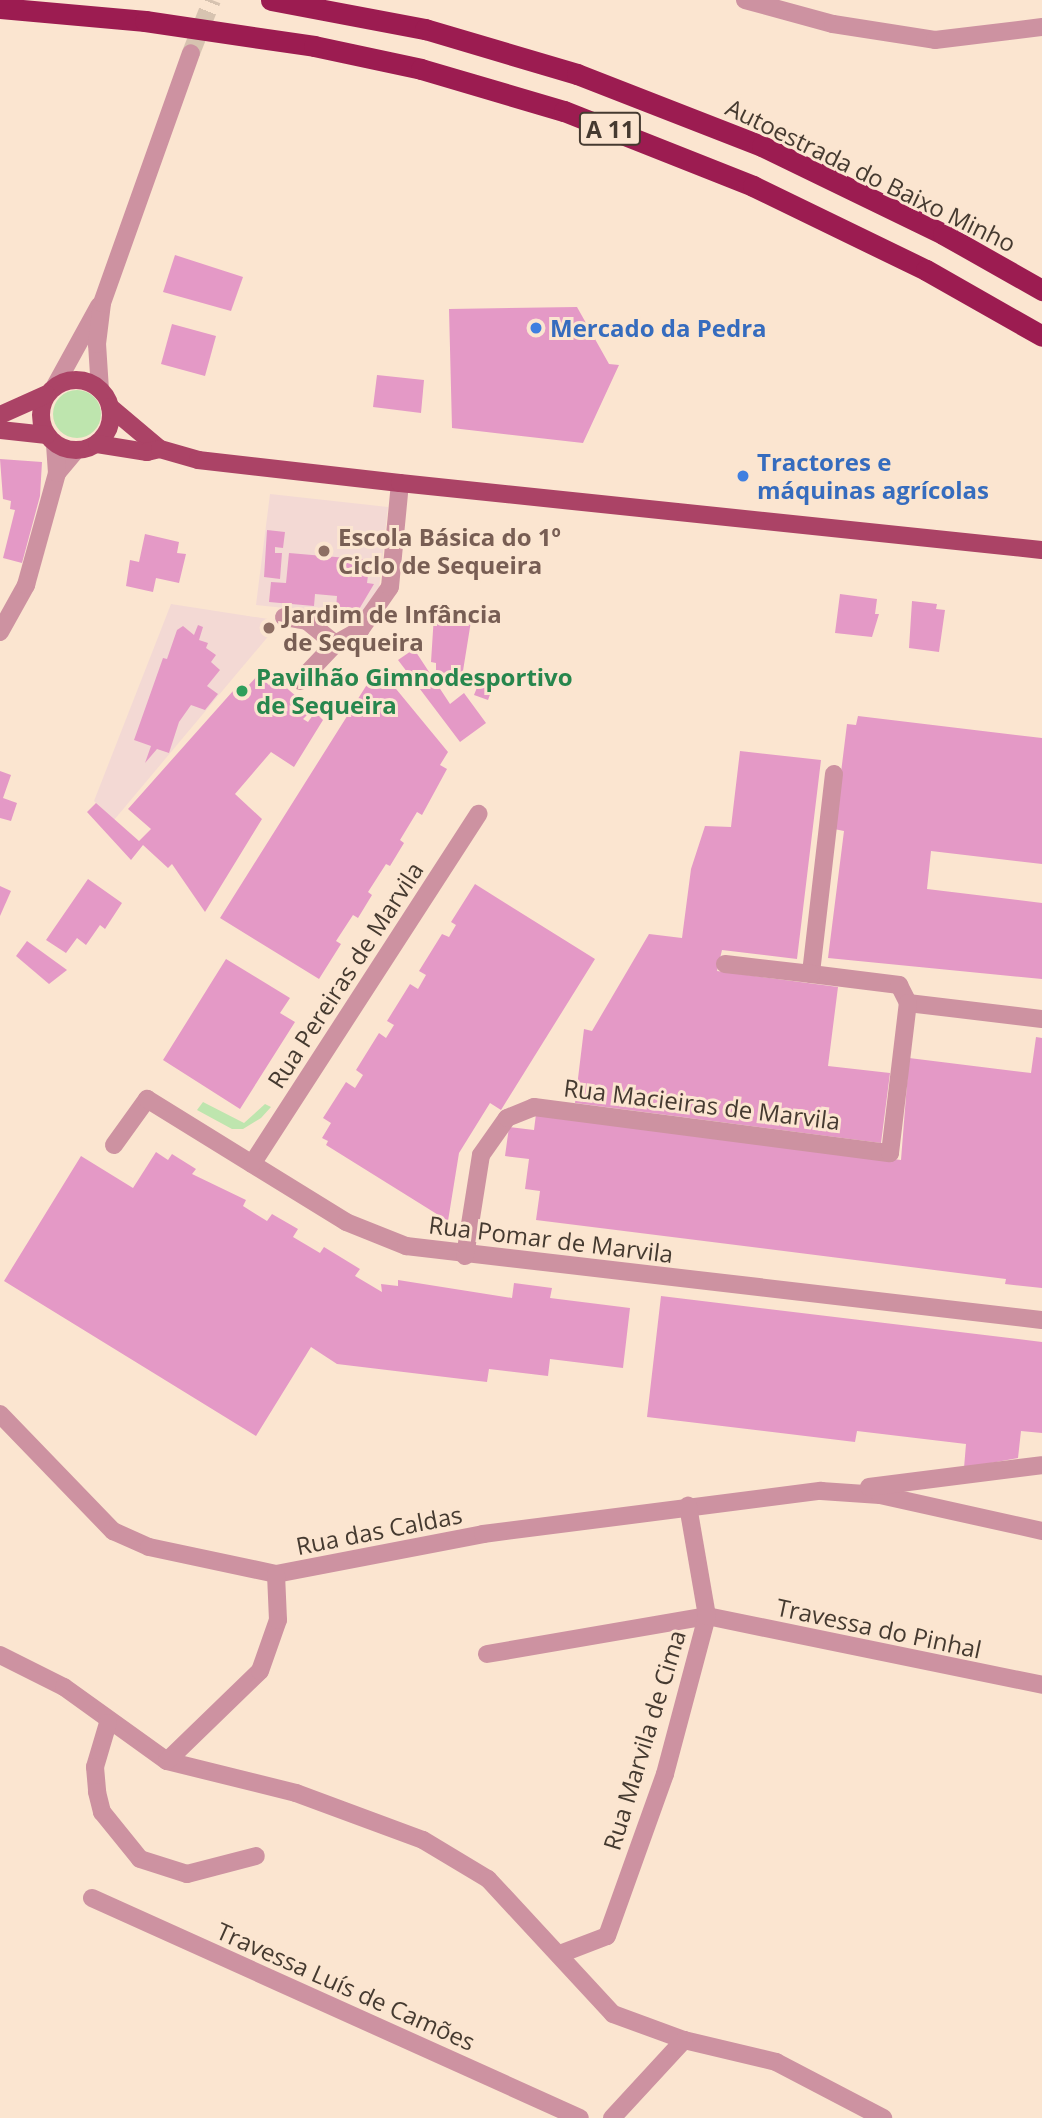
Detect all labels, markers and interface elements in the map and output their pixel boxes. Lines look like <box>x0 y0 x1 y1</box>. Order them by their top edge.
street label: Autoestrada do Baixo Minho <box>721 92 1021 258</box>
road number: A 11 <box>578 110 642 148</box>
place label: Mercado da Pedra <box>550 314 767 342</box>
marker: Mercado da Pedra <box>528 320 544 336</box>
place label: Tractores e máquinas agrícolas <box>757 448 989 504</box>
marker: Tractores e máquinas agrícolas <box>735 468 751 484</box>
place label: Escola Básica do 1º Ciclo de Sequeira <box>338 523 561 579</box>
marker: Escola Básica do 1º Ciclo de Sequeira <box>316 543 332 559</box>
place label: Jardim de Infância de Sequeira <box>283 600 502 656</box>
marker: Jardim de Infância de Sequeira <box>261 620 277 636</box>
place label: Pavilhão Gimnodesportivo de Sequeira <box>256 663 573 719</box>
marker: Pavilhão Gimnodesportivo de Sequeira <box>234 683 250 699</box>
street label: Rua Pereiras de Marvila <box>261 857 429 1093</box>
street label: Rua Macieiras de Marvila <box>562 1073 842 1135</box>
street label: Rua Pomar de Marvila <box>427 1210 675 1268</box>
street label: Rua das Caldas <box>293 1500 465 1560</box>
street label: Travessa do Pinhal <box>774 1592 984 1664</box>
street label: Rua Marvila de Cima <box>597 1626 691 1854</box>
street label: Travessa Luís de Camões <box>212 1916 480 2056</box>

